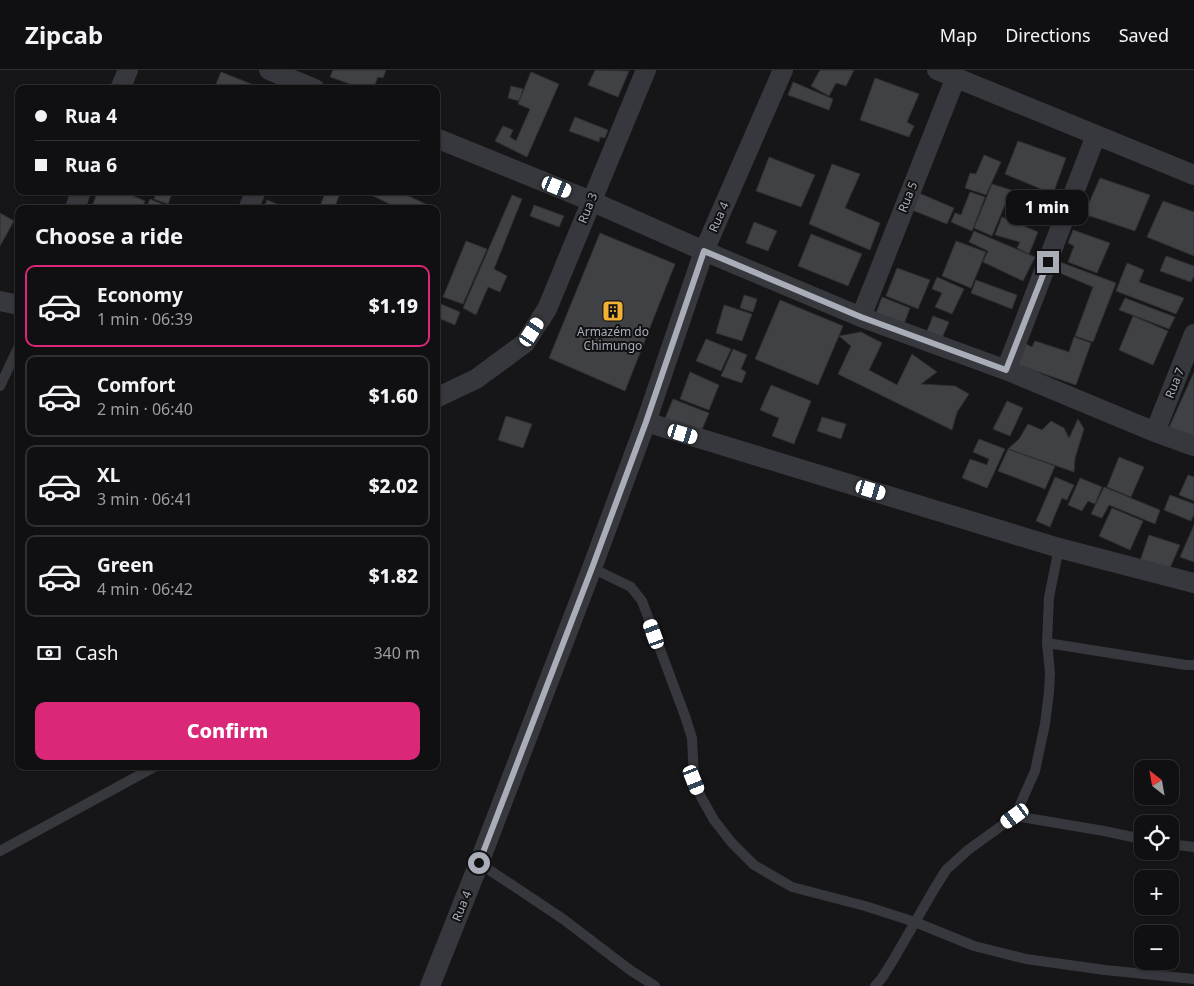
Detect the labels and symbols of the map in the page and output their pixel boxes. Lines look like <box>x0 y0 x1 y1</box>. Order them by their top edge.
car <box>540 174 573 200</box>
street label: Rua 5 <box>894 179 921 215</box>
street label: Rua 3 <box>574 190 601 226</box>
callout: 1 min <box>1007 190 1089 224</box>
street label: Rua 4 <box>704 199 733 235</box>
route end <box>1037 251 1059 273</box>
building icon: Armazém do Chimungo <box>601 299 625 323</box>
car <box>517 315 546 349</box>
place label: Armazém do Chimungo <box>577 323 649 354</box>
street label: Rua 7 <box>1161 365 1188 401</box>
car <box>666 422 699 446</box>
car <box>854 478 887 502</box>
car <box>641 617 666 651</box>
north arrow <box>1134 760 1179 805</box>
car <box>681 763 706 797</box>
car <box>998 801 1031 831</box>
route start <box>468 852 490 874</box>
street label: Rua 4 <box>448 888 475 924</box>

